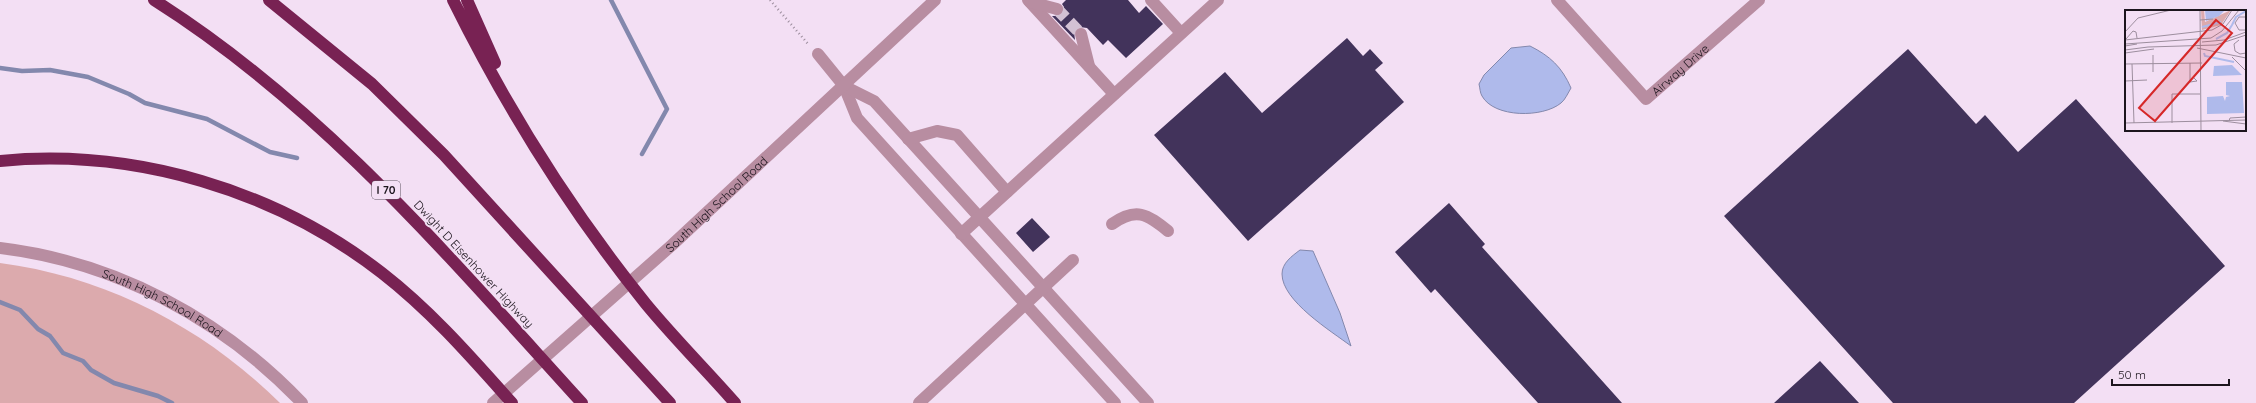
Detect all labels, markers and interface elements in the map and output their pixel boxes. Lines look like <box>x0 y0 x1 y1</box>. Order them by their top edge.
inset map <box>2125 10 2246 131</box>
street label: Airway Drive <box>1648 40 1712 98</box>
street label: South High School Road <box>662 153 770 255</box>
road number: I 70 <box>372 181 400 199</box>
street label: Dwight D Eisenhower Highway <box>411 197 537 331</box>
street label: South High School Road <box>100 265 226 340</box>
scale bar <box>2112 361 2229 387</box>
text: 50 m <box>2118 367 2146 382</box>

